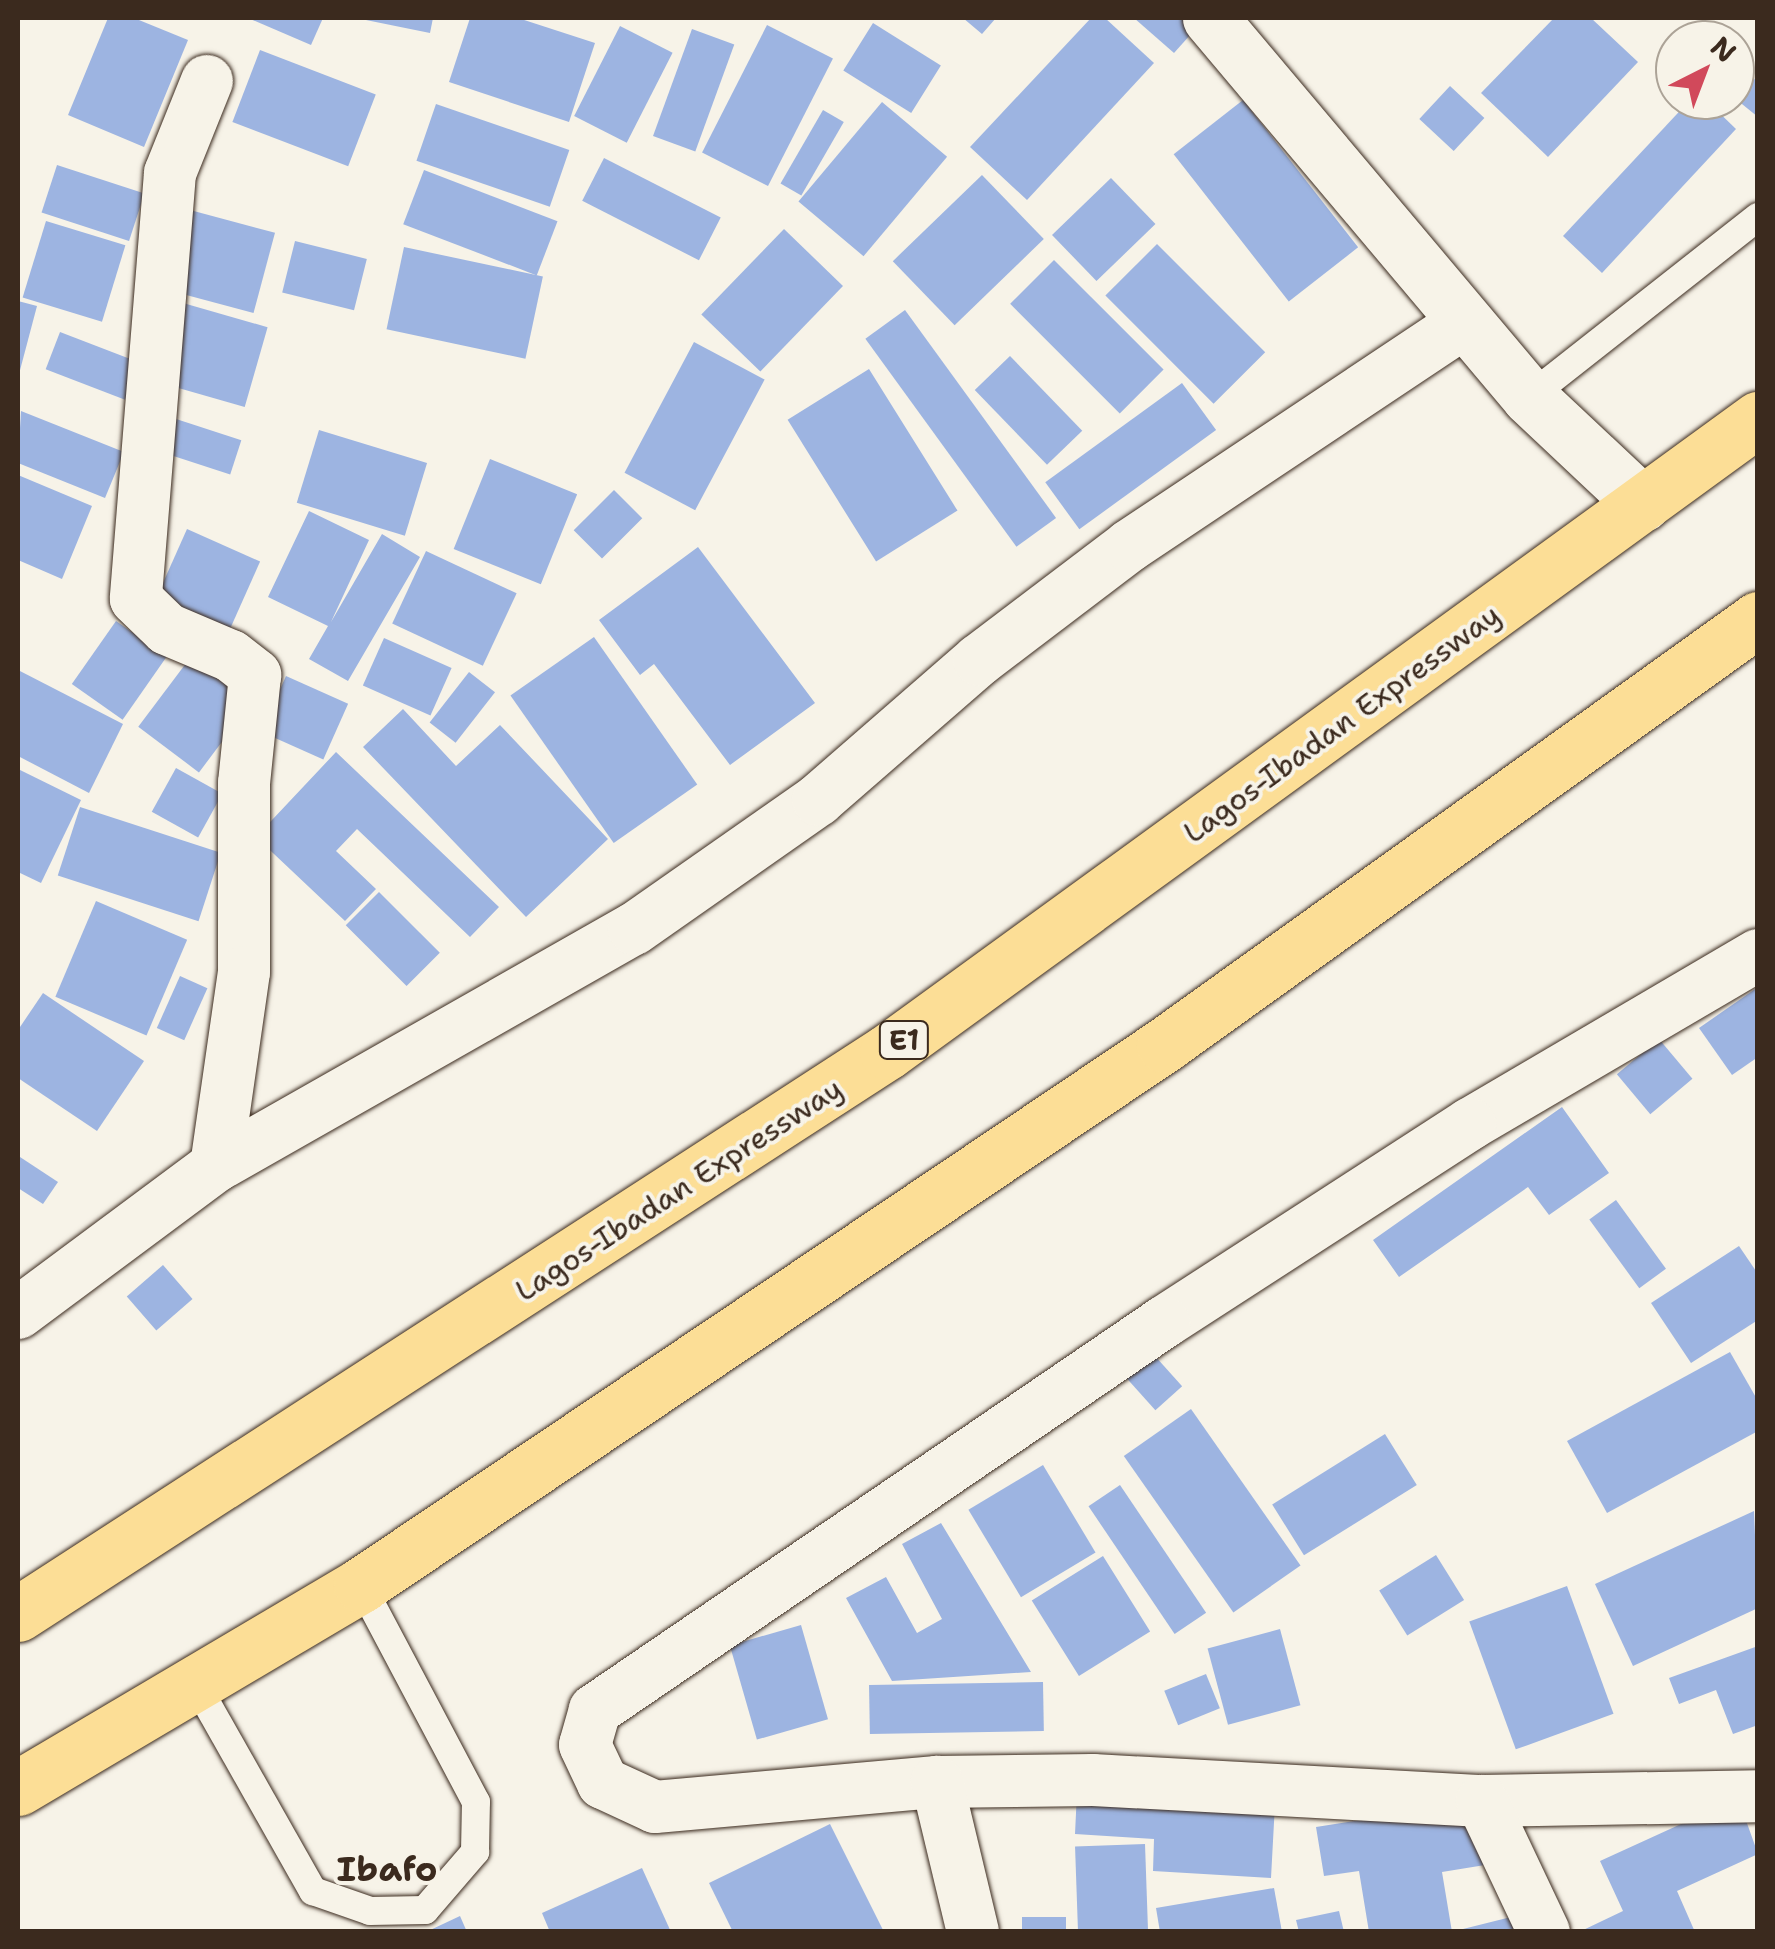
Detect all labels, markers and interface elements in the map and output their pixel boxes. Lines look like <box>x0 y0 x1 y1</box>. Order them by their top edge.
north arrow <box>1655 20 1755 120</box>
text: N <box>1703 28 1745 71</box>
street label: Lagos-Ibadan Expressway <box>1177 597 1507 851</box>
road number: E1 <box>876 1017 932 1063</box>
street label: Lagos-Ibadan Expressway <box>509 1071 849 1309</box>
district label: Ibafo <box>336 1848 438 1890</box>

